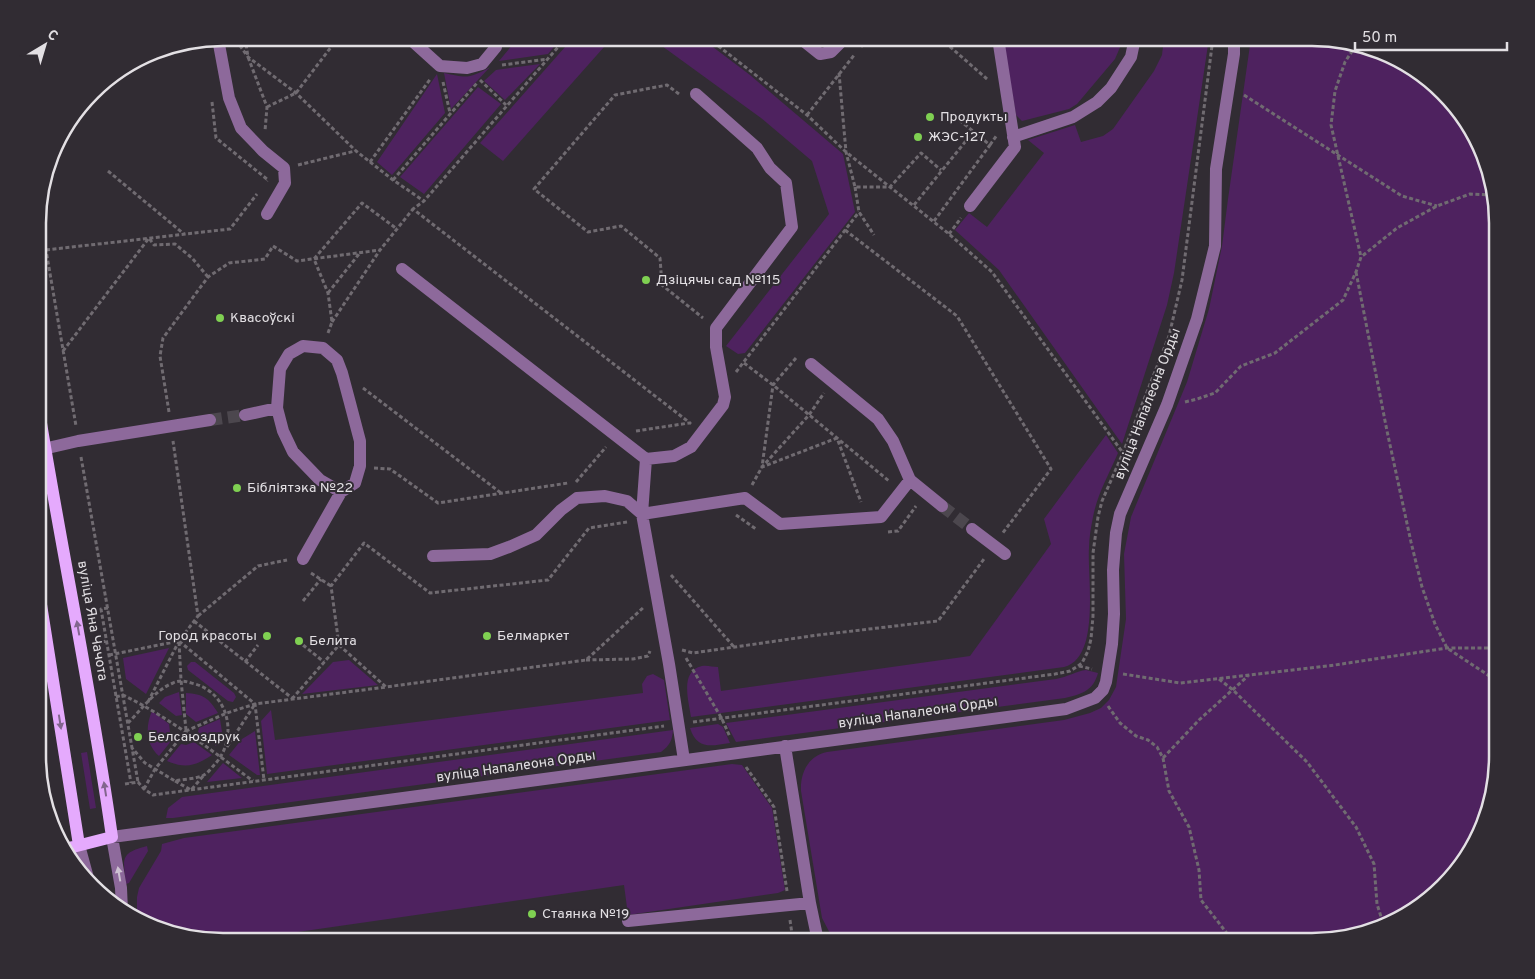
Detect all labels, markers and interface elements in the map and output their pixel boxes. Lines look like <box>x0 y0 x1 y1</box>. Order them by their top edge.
north arrow <box>20 20 70 70</box>
scale bar <box>1355 20 1508 52</box>
text: С <box>43 26 61 45</box>
text: 50 m <box>1362 29 1397 48</box>
place label: Продукты <box>940 109 1007 126</box>
marker: Продукты <box>924 111 936 123</box>
place label: ЖЭС-127 <box>928 129 986 146</box>
marker: ЖЭС-127 <box>912 131 924 143</box>
place label: Дзіцячы сад №115 <box>656 272 780 289</box>
marker: Дзіцячы сад №115 <box>640 274 652 286</box>
place label: Квасоўскі <box>230 310 295 327</box>
marker: Квасоўскі <box>214 312 226 324</box>
street label: вуліца Напалеона Орды <box>1111 326 1185 482</box>
place label: Бібліятэка №22 <box>247 480 353 497</box>
marker: Бібліятэка №22 <box>231 482 243 494</box>
street label: вуліца Яна Чачота <box>73 559 111 683</box>
one-way arrow <box>74 621 82 636</box>
place label: Город красоты <box>158 628 257 645</box>
place label: Белмаркет <box>497 628 569 645</box>
marker: Город красоты <box>261 630 273 642</box>
marker: Белмаркет <box>481 630 493 642</box>
place label: Белита <box>309 633 357 650</box>
marker: Белита <box>293 635 305 647</box>
street label: вуліца Напалеона Орды <box>837 693 999 733</box>
one-way arrow <box>57 715 65 731</box>
place label: Белсаюздрук <box>148 729 240 746</box>
marker: Белсаюздрук <box>132 731 144 743</box>
street label: вуліца Напалеона Орды <box>435 747 597 787</box>
one-way arrow <box>101 780 109 796</box>
one-way arrow <box>114 865 122 881</box>
place label: Стаянка №19 <box>542 906 629 923</box>
marker: Стаянка №19 <box>526 908 538 920</box>

